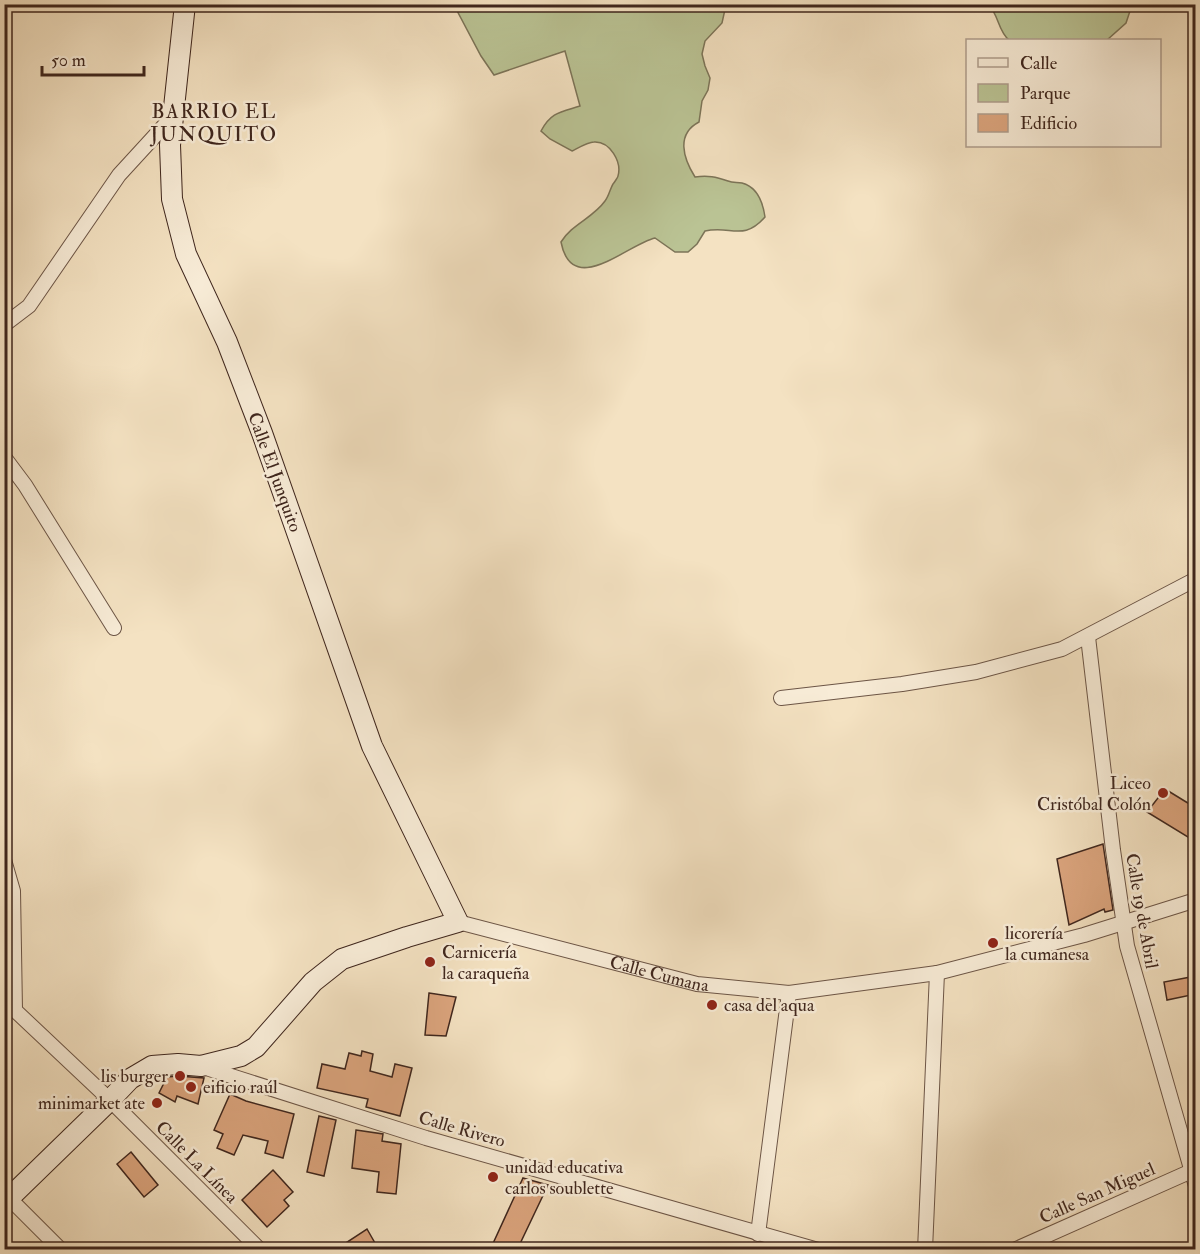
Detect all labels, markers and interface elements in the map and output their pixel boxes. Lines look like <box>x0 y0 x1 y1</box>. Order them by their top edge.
scale bar <box>42 39 144 77</box>
legend <box>966 39 1161 147</box>
text: 50 m <box>51 49 86 72</box>
text: Calle <box>1020 52 1058 75</box>
text: Parque <box>1020 82 1071 105</box>
district label: BARRIO EL JUNQUITO <box>149 99 278 147</box>
text: Edificio <box>1020 112 1077 135</box>
street label: Calle El Junquito <box>242 409 307 535</box>
place label: Liceo Cristóbal Colón <box>1037 772 1151 816</box>
marker: Liceo Cristóbal Colón <box>1156 786 1170 800</box>
street label: Calle 19 de Abril <box>1120 852 1163 971</box>
place label: licorería la cumanesa <box>1005 922 1090 966</box>
marker: licorería la cumanesa <box>986 936 1000 950</box>
place label: Carnicería la caraqueña <box>442 941 530 985</box>
street label: Calle Cumana <box>607 951 710 997</box>
marker: Carnicería la caraqueña <box>423 955 437 969</box>
place label: casa del aqua <box>724 994 815 1017</box>
marker: casa del aqua <box>705 998 719 1012</box>
place label: lis burger <box>101 1065 168 1088</box>
marker: lis burger <box>173 1069 187 1083</box>
place label: eificio raúl <box>203 1076 278 1099</box>
marker: eificio raúl <box>184 1080 198 1094</box>
place label: minimarket ate <box>38 1092 145 1115</box>
marker: minimarket ate <box>150 1096 164 1110</box>
street label: Calle Rivero <box>416 1106 508 1153</box>
street label: Calle La Línea <box>151 1116 243 1209</box>
place label: unidad educativa carlos soublette <box>505 1156 624 1200</box>
street label: Calle San Miguel <box>1036 1158 1159 1229</box>
marker: unidad educativa carlos soublette <box>486 1170 500 1184</box>

